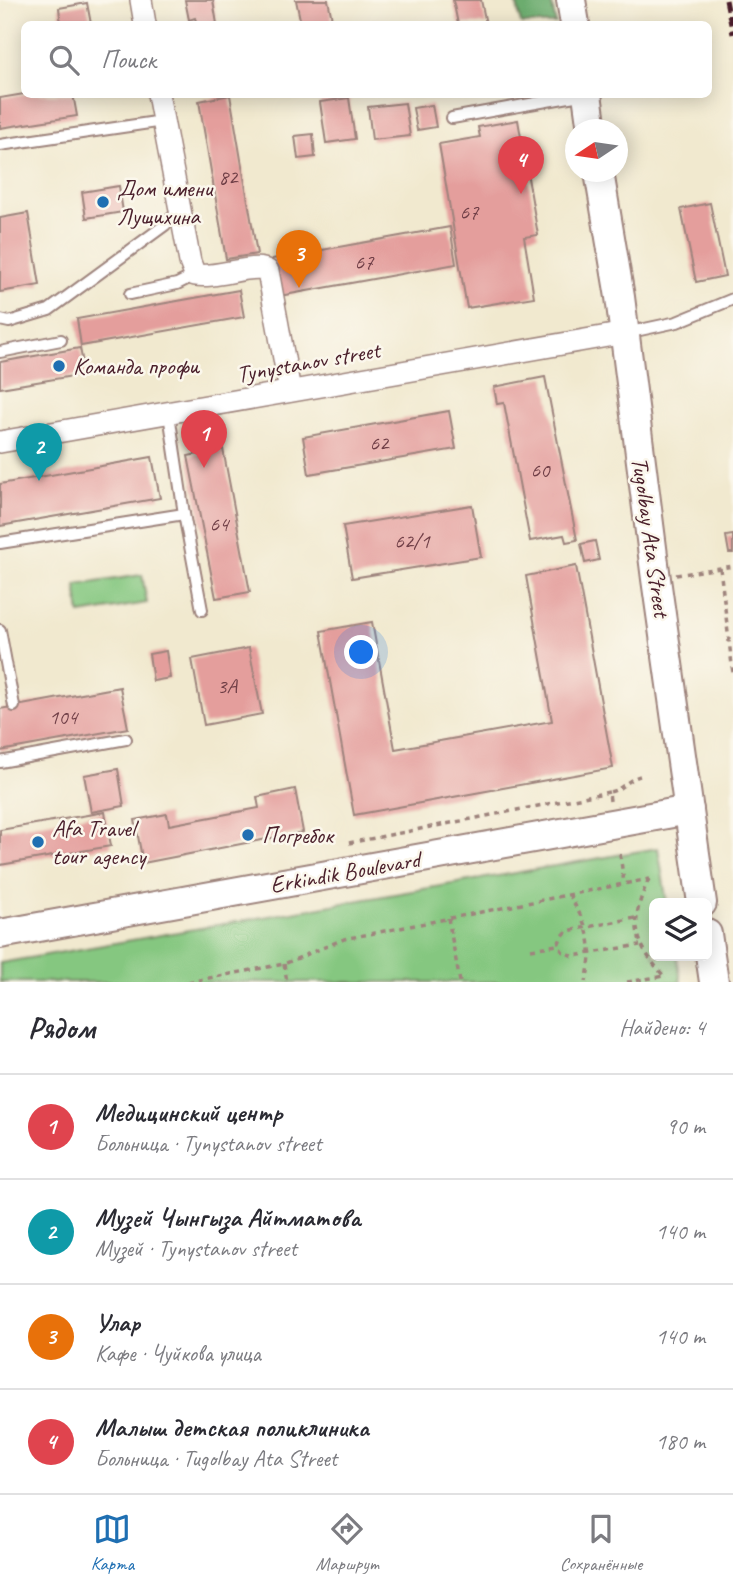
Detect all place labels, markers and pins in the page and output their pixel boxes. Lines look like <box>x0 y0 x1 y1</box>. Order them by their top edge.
pin: 4 <box>498 136 544 194</box>
place label: Дом имени Лущихина <box>117 173 215 231</box>
marker: Дом имени Лущихина <box>95 194 111 210</box>
pin: 3 <box>276 230 322 288</box>
place label: Команда профи <box>73 351 200 381</box>
marker: Команда профи <box>51 358 67 374</box>
pin: 1 <box>181 410 227 468</box>
pin: 2 <box>16 423 62 481</box>
place label: Afa Travel tour agency <box>52 813 147 871</box>
place label: Погребок <box>262 820 335 850</box>
marker: Погребок <box>240 827 256 843</box>
marker: Afa Travel tour agency <box>30 834 46 850</box>

